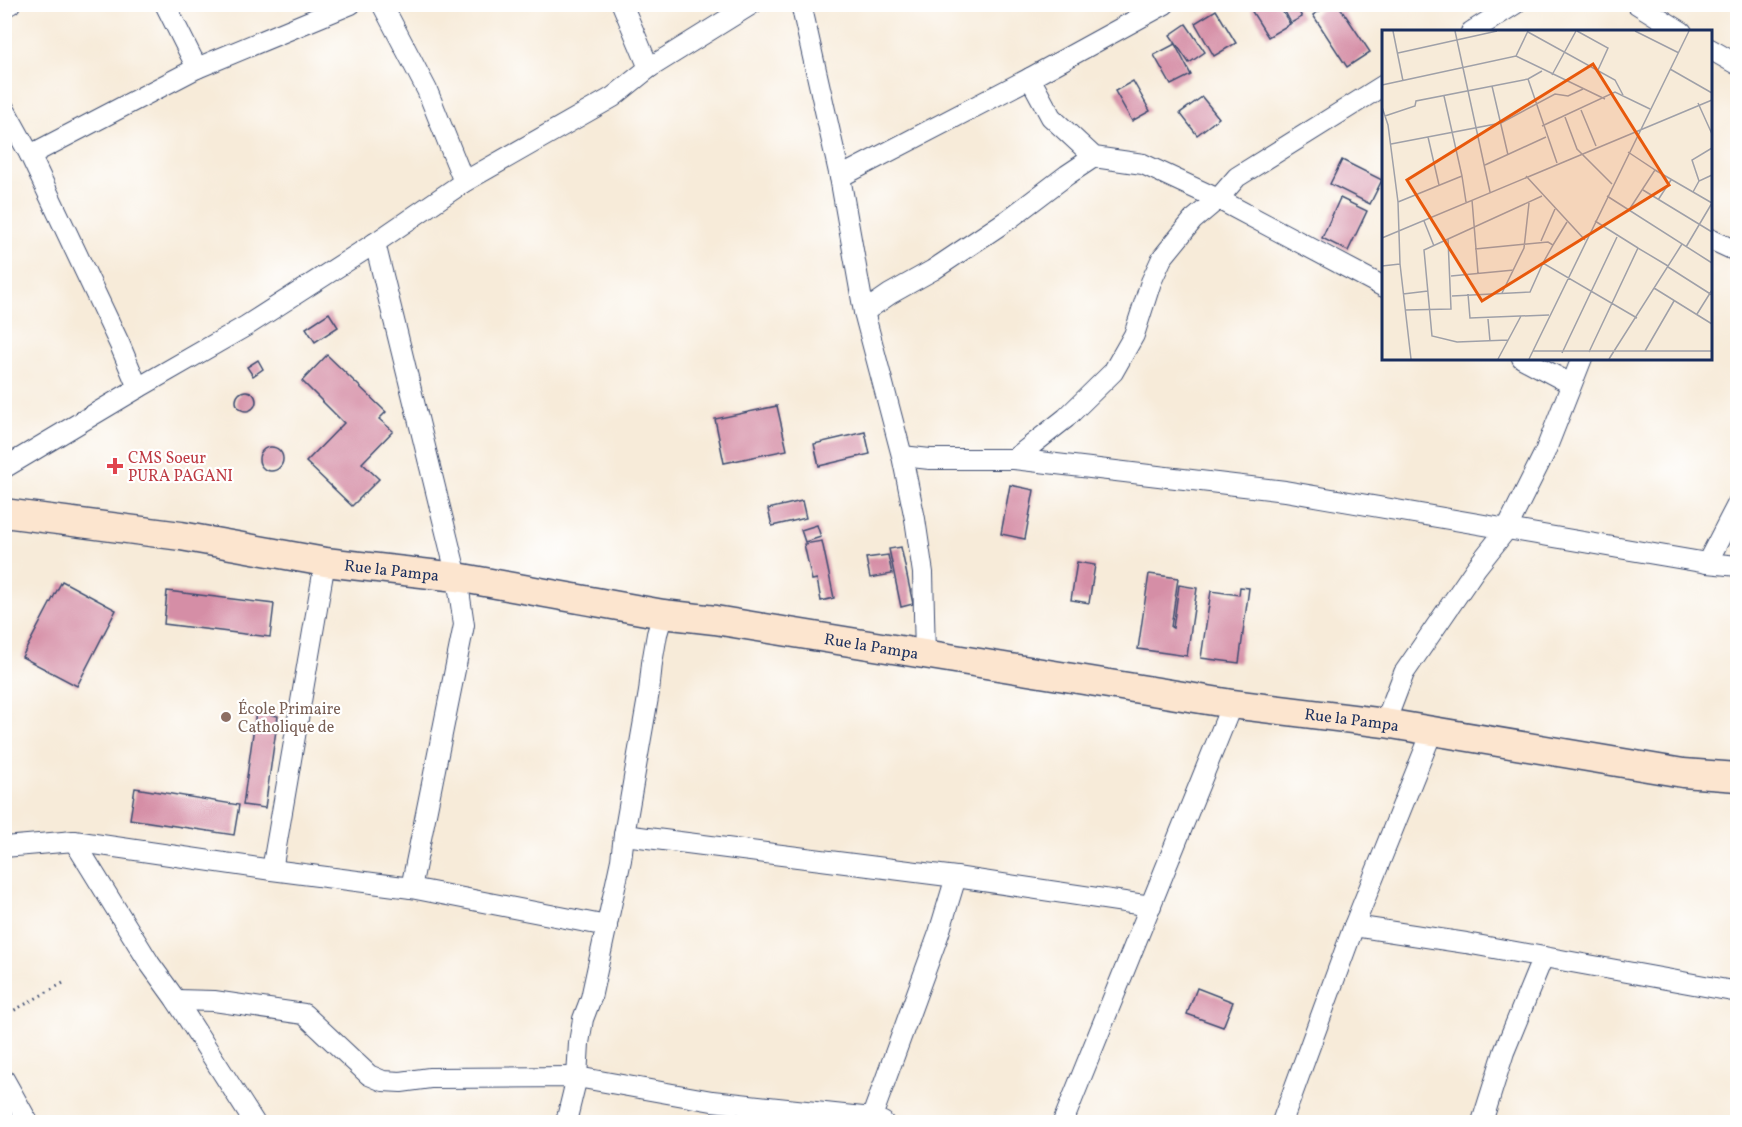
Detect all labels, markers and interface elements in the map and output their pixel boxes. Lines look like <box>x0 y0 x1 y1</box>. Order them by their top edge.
inset map <box>1382 30 1712 360</box>
place label: CMS Soeur PURA PAGANI <box>128 448 233 488</box>
marker: CMS Soeur PURA PAGANI <box>106 457 124 475</box>
street label: Rue la Pampa <box>343 555 440 588</box>
street label: Rue la Pampa <box>823 629 920 666</box>
place label: École Primaire Catholique de <box>238 699 341 739</box>
street label: Rue la Pampa <box>1303 704 1401 738</box>
marker: École Primaire Catholique de <box>219 710 233 724</box>

